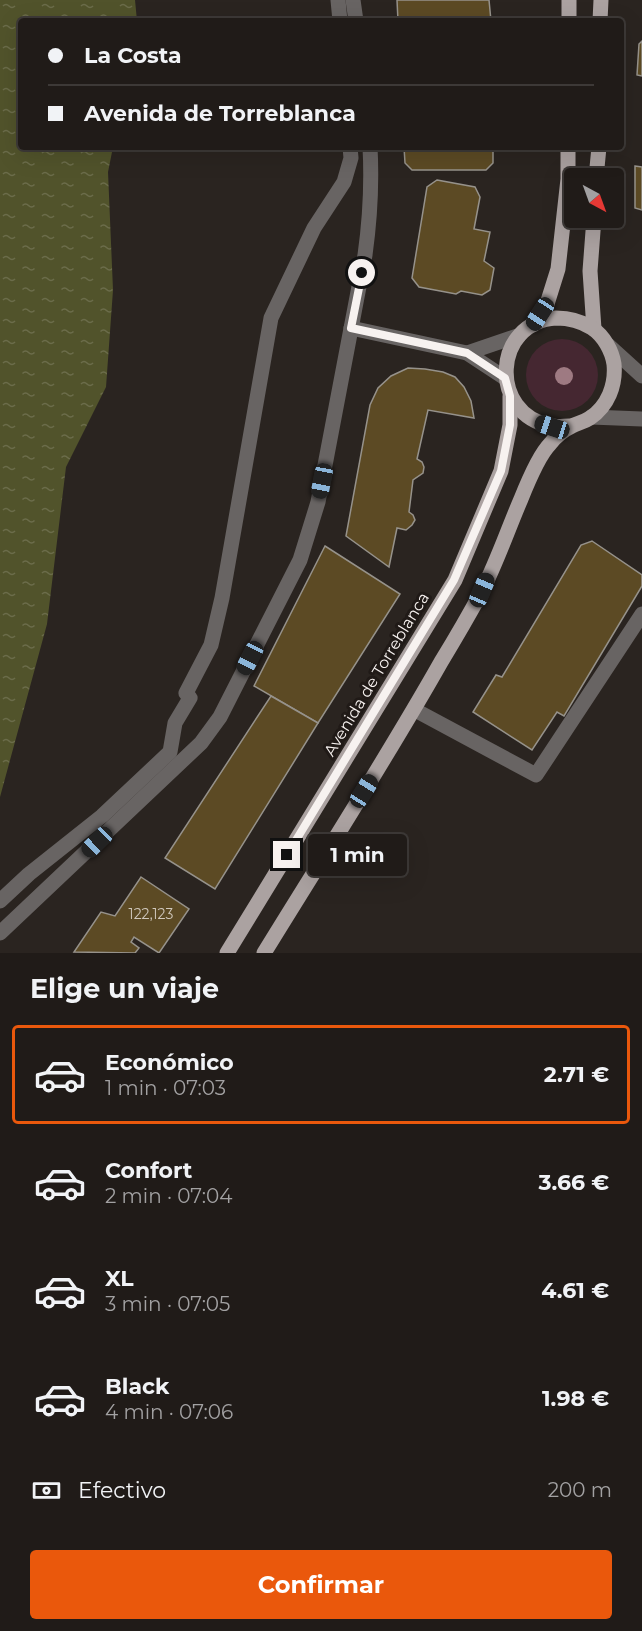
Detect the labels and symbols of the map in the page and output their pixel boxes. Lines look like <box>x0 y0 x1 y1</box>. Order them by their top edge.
north arrow <box>564 168 624 228</box>
route start <box>348 259 375 286</box>
car <box>523 294 557 334</box>
car <box>532 413 572 441</box>
car <box>310 462 334 500</box>
car <box>467 570 497 610</box>
street label: Avenida de Torreblanca <box>320 589 433 760</box>
car <box>234 638 266 678</box>
car <box>347 771 381 811</box>
car <box>78 823 116 861</box>
callout: 1 min <box>308 834 407 876</box>
route end <box>273 841 300 868</box>
house number: 122,123 <box>129 905 174 923</box>

